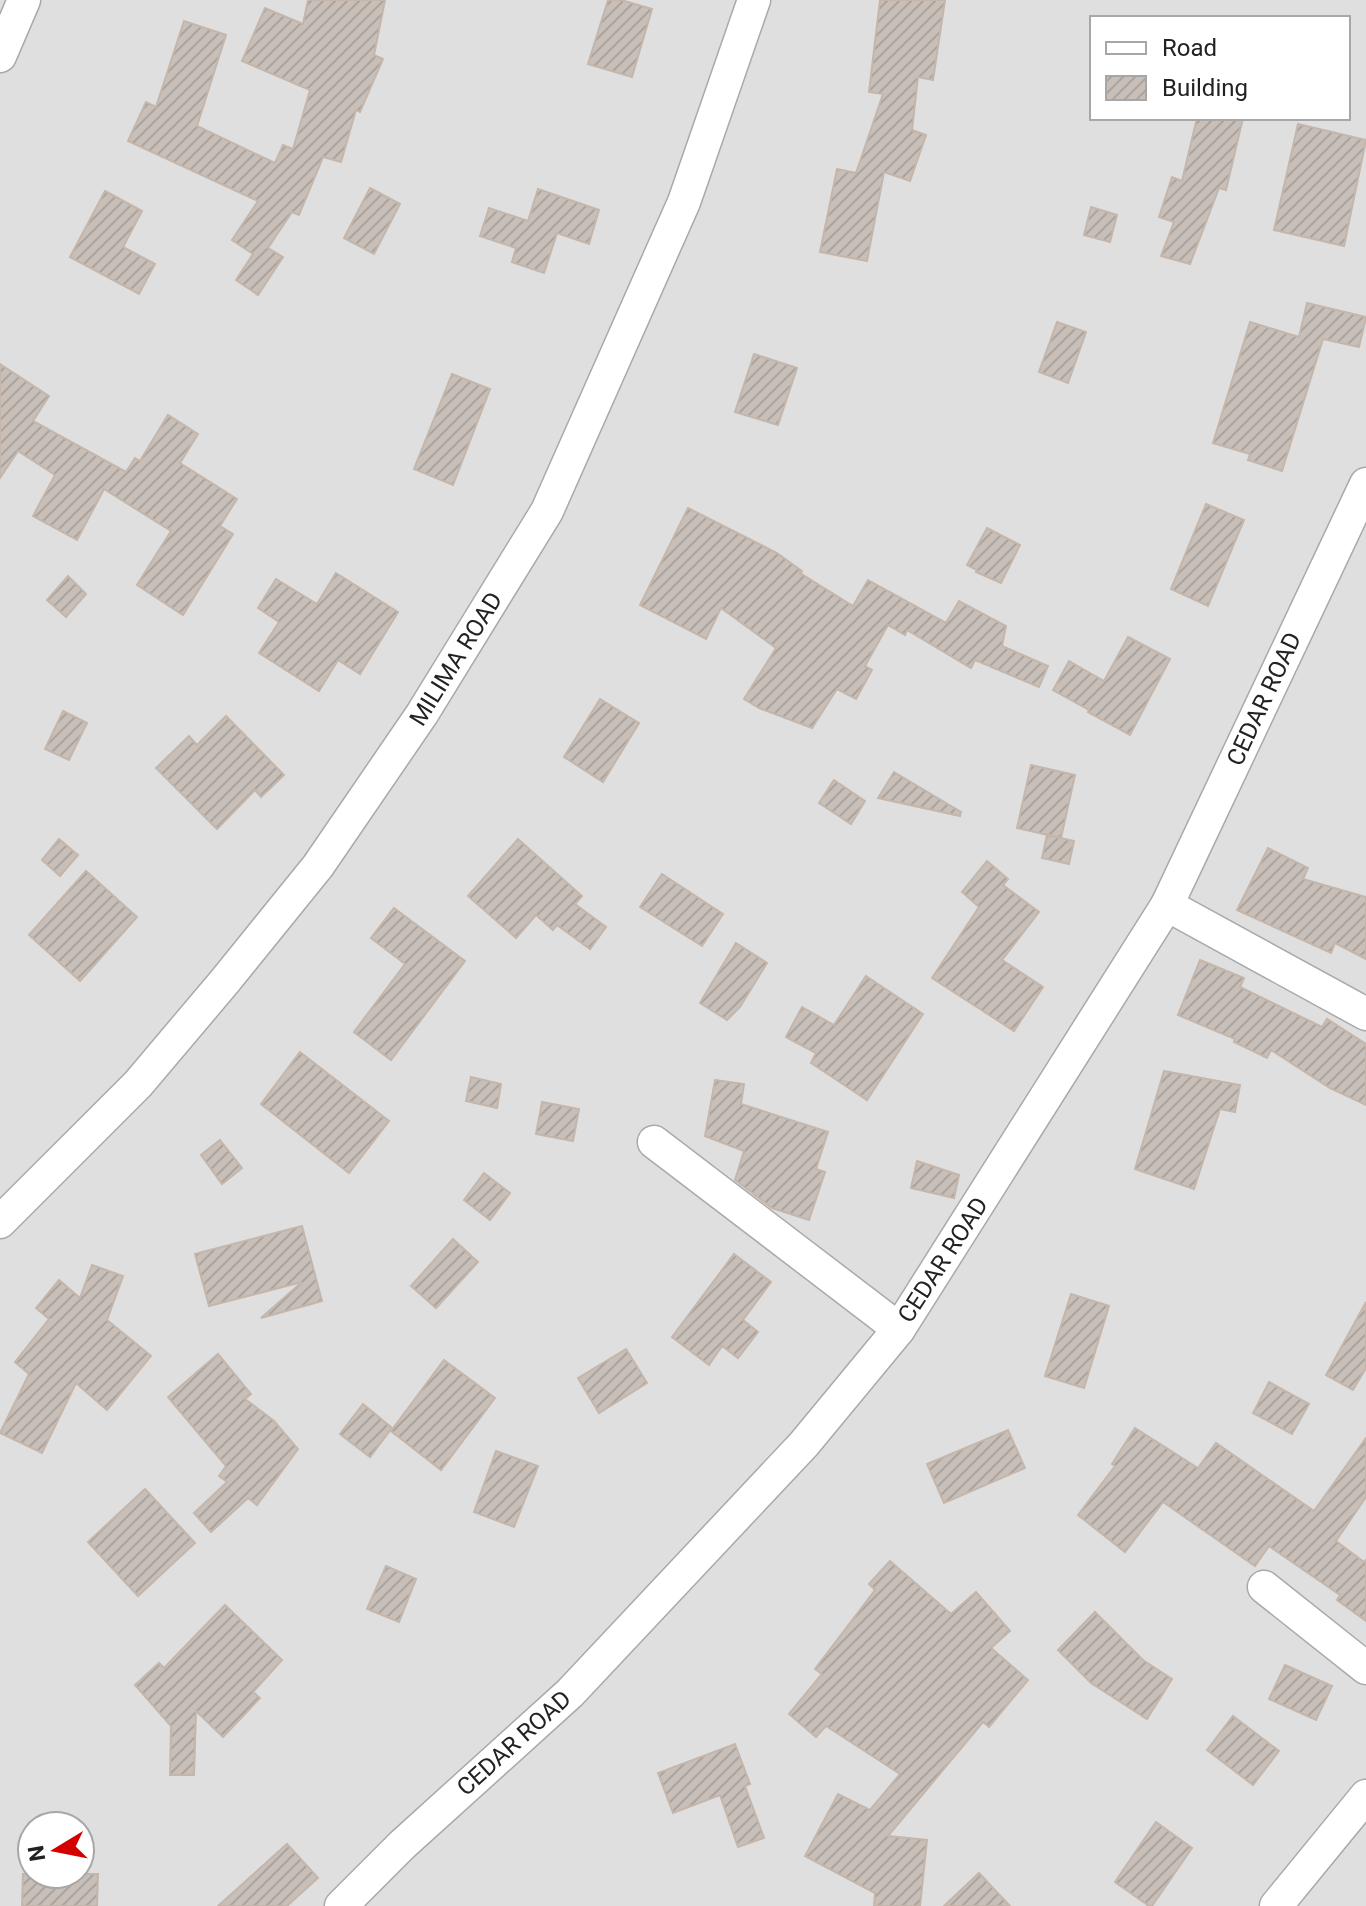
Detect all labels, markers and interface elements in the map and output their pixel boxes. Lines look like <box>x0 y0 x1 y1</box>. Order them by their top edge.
legend <box>1090 16 1350 120</box>
text: Road <box>1162 34 1217 62</box>
text: Building <box>1162 74 1248 102</box>
street label: MILIMA ROAD <box>404 587 508 731</box>
street label: CEDAR ROAD <box>1221 628 1307 770</box>
street label: CEDAR ROAD <box>892 1192 994 1328</box>
street label: CEDAR ROAD <box>451 1685 577 1801</box>
north arrow <box>16 1810 96 1890</box>
text: N <box>23 1844 50 1863</box>

